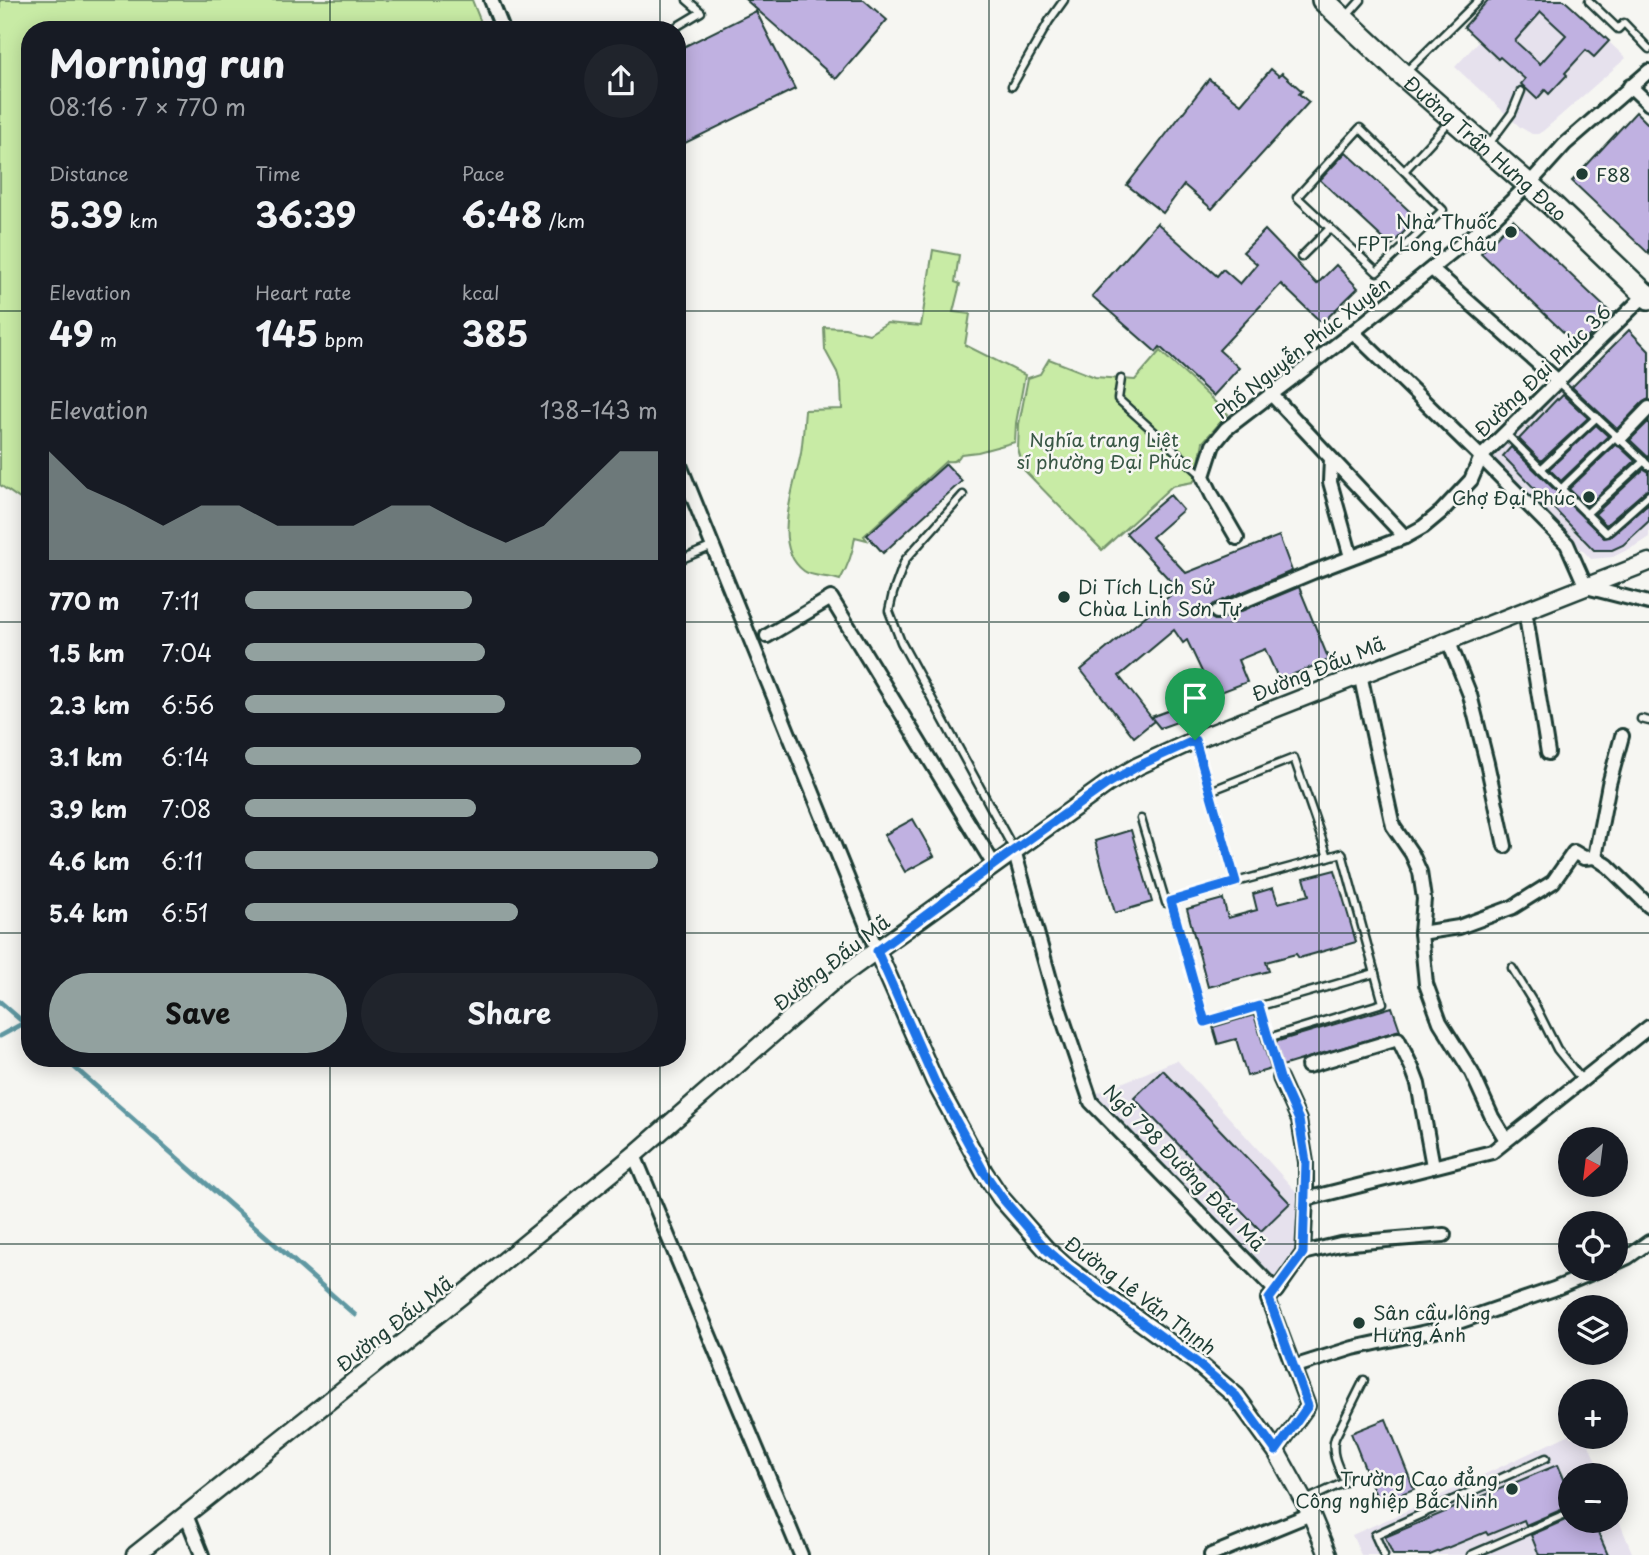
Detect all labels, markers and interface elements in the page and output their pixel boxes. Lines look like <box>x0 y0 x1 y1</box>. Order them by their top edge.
text: Morning run <box>49 34 285 91</box>
button: share <box>584 44 658 118</box>
street label: Đường Trần Hưng Đạo <box>1398 68 1574 227</box>
text: 08:16 · 7 × 770 m <box>49 89 246 124</box>
text: Distance <box>49 159 129 187</box>
text: Time <box>255 159 300 187</box>
text: Pace <box>462 159 505 187</box>
place label: F88 <box>1596 160 1631 188</box>
marker: F88 <box>1574 166 1590 182</box>
text: 5.39 <box>49 187 123 240</box>
text: 36:39 <box>255 187 356 240</box>
text: 6:48 <box>462 187 543 240</box>
text: km <box>123 206 158 234</box>
text: /km <box>543 206 585 234</box>
place label: Nhà Thuốc FPT Long Châu <box>1356 207 1497 257</box>
marker: Nhà Thuốc FPT Long Châu <box>1503 224 1519 240</box>
street label: Phố Nguyễn Phúc Xuyên <box>1208 269 1396 425</box>
text: Elevation <box>49 278 131 306</box>
text: Heart rate <box>255 278 351 306</box>
text: kcal <box>462 278 500 306</box>
street label: Đường Đại Phúc 36 <box>1467 297 1617 443</box>
text: 49 <box>49 306 94 359</box>
text: 145 <box>255 306 318 359</box>
text: 385 <box>462 306 529 359</box>
text: m <box>94 325 117 353</box>
text: bpm <box>318 325 364 353</box>
text: Elevation <box>49 392 148 427</box>
text: 138–143 m <box>540 392 658 427</box>
park label: Nghĩa trang Liệt sĩ phường Đại Phúc <box>1016 425 1192 475</box>
place label: Chợ Đại Phúc <box>1452 483 1575 511</box>
marker: Chợ Đại Phúc <box>1581 489 1597 505</box>
place label: Di Tích Lịch Sử Chùa Linh Sơn Tự <box>1078 572 1242 622</box>
text: 770 m <box>49 583 119 618</box>
text: 7:11 <box>161 583 200 618</box>
marker: Di Tích Lịch Sử Chùa Linh Sơn Tự <box>1056 589 1072 605</box>
street label: Đường Đấu Mã <box>1247 629 1389 707</box>
text: 1.5 km <box>49 635 125 670</box>
text: 7:04 <box>161 635 212 670</box>
pin <box>1165 668 1225 740</box>
icon: arrive <box>1176 679 1214 717</box>
text: 2.3 km <box>49 687 130 722</box>
text: 6:56 <box>161 687 214 722</box>
text: 3.1 km <box>49 739 123 774</box>
text: 6:14 <box>161 739 209 774</box>
text: 3.9 km <box>49 791 127 826</box>
text: 7:08 <box>161 791 212 826</box>
text: 4.6 km <box>49 843 130 878</box>
text: 6:11 <box>161 843 203 878</box>
text: 5.4 km <box>49 895 129 930</box>
text: 6:51 <box>161 895 208 930</box>
street label: Đường Đấu Mã <box>767 907 895 1016</box>
button: Save <box>49 973 347 1053</box>
button: Share <box>361 973 658 1053</box>
street label: Ngõ 798 Đường Đấu Mã <box>1098 1077 1272 1257</box>
north arrow <box>1558 1127 1628 1197</box>
map controls <box>1558 1127 1628 1533</box>
button: locate <box>1558 1211 1628 1281</box>
street label: Đường Lê Văn Thịnh <box>1059 1229 1223 1361</box>
street label: Đường Đấu Mã <box>330 1268 458 1377</box>
button: layers <box>1558 1295 1628 1365</box>
place label: Sân cầu lông Hưng Ánh <box>1373 1298 1491 1348</box>
marker: Sân cầu lông Hưng Ánh <box>1351 1315 1367 1331</box>
button: + <box>1558 1379 1628 1449</box>
button: − <box>1558 1463 1628 1533</box>
place label: Trường Cao đẳng Công nghiệp Bắc Ninh <box>1295 1464 1498 1514</box>
marker: Trường Cao đẳng Công nghiệp Bắc Ninh <box>1504 1481 1520 1497</box>

